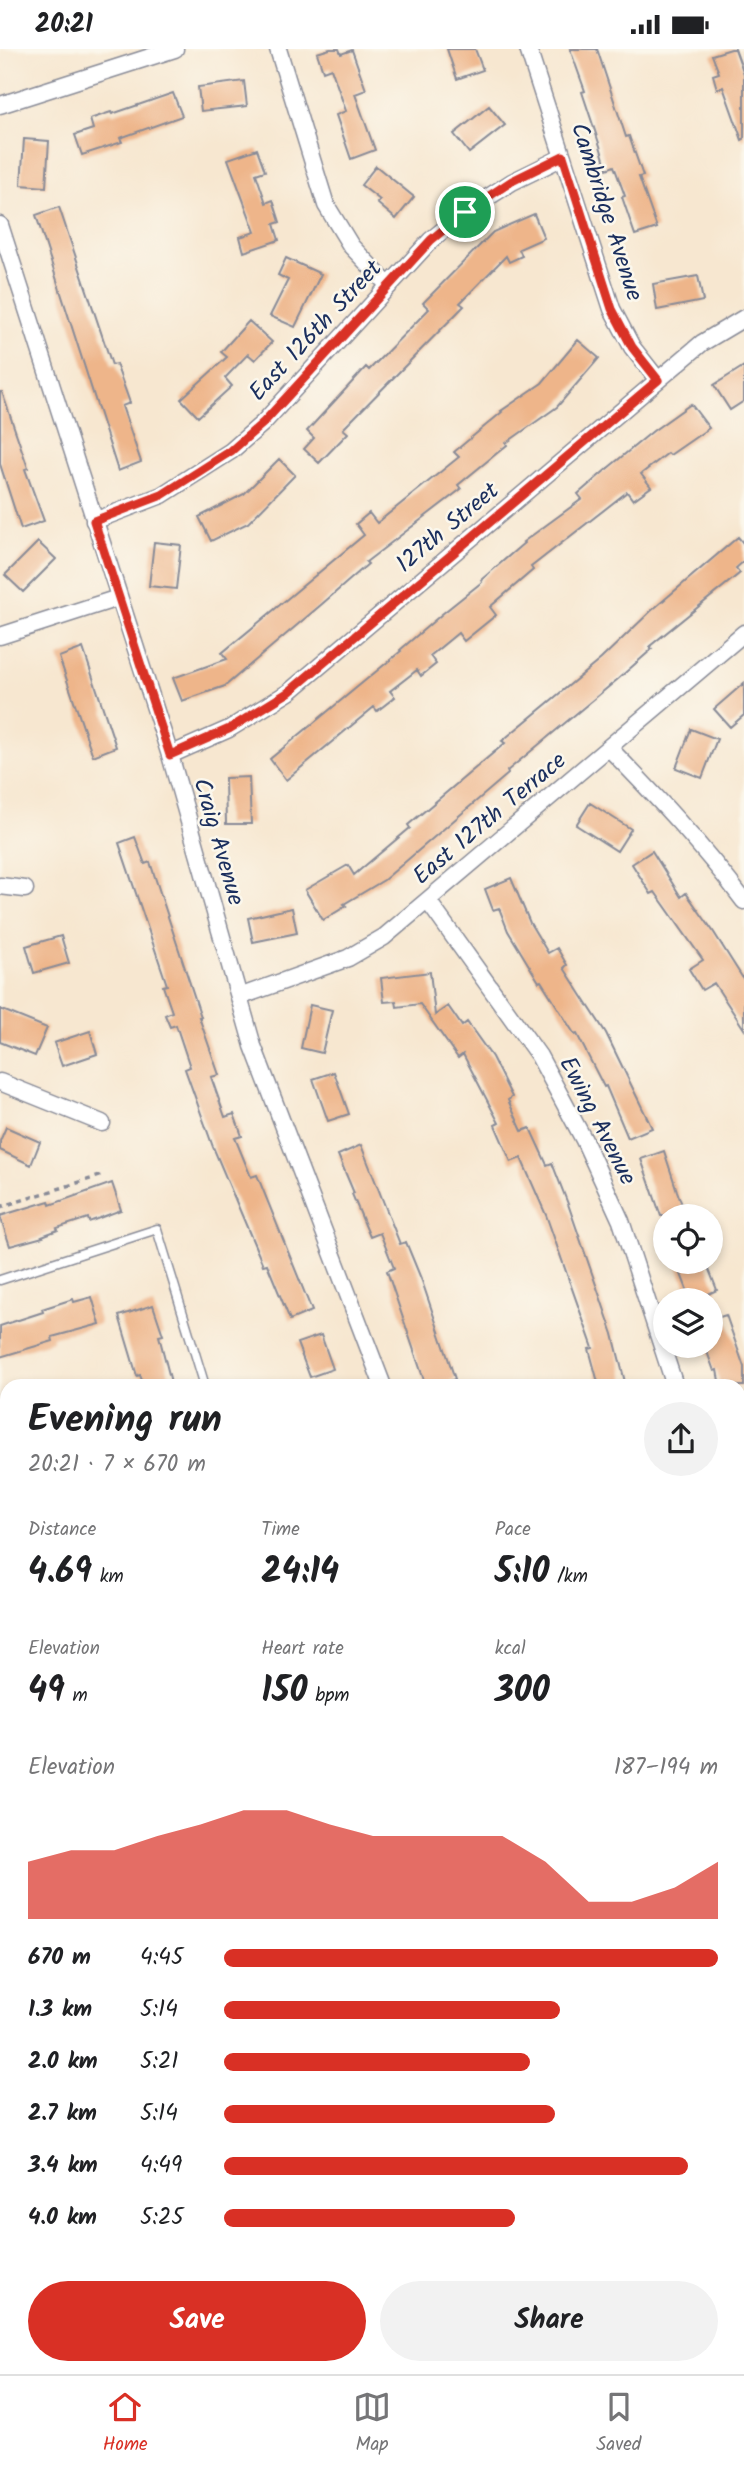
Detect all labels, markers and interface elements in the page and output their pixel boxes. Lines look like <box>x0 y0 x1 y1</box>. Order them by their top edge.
text: 20:21 <box>35 4 93 46</box>
street label: Cambridge Avenue <box>559 118 653 306</box>
pin <box>435 182 495 242</box>
icon: arrive <box>446 193 484 231</box>
street label: East 126th Street <box>240 251 393 411</box>
street label: 127th Street <box>388 472 509 583</box>
street label: East 127th Terrace <box>404 743 576 895</box>
street label: Craig Avenue <box>181 774 255 911</box>
street label: Ewing Avenue <box>548 1050 646 1193</box>
map controls <box>653 1204 723 1358</box>
button: locate <box>653 1204 723 1274</box>
button: layers <box>653 1288 723 1358</box>
text: Evening run <box>28 1391 222 1451</box>
button: share <box>644 1402 718 1476</box>
text: 20:21 · 7 × 670 m <box>28 1447 206 1483</box>
text: Distance <box>28 1515 96 1545</box>
text: Time <box>261 1515 300 1545</box>
text: Pace <box>495 1515 531 1545</box>
text: 4.69 <box>28 1545 92 1601</box>
text: 24:14 <box>261 1545 339 1601</box>
text: 5:10 <box>495 1545 550 1601</box>
text: km <box>92 1562 124 1592</box>
text: /km <box>550 1562 588 1592</box>
text: Elevation <box>28 1634 100 1664</box>
text: Heart rate <box>261 1634 344 1664</box>
text: kcal <box>495 1634 526 1664</box>
text: 49 <box>28 1664 65 1720</box>
text: 150 <box>261 1664 308 1720</box>
text: 300 <box>495 1664 550 1720</box>
text: m <box>65 1681 88 1711</box>
text: bpm <box>308 1681 349 1711</box>
text: Elevation <box>28 1750 115 1786</box>
text: 187–194 m <box>614 1750 718 1786</box>
text: 670 m <box>28 1940 91 1976</box>
text: 4:45 <box>140 1940 183 1976</box>
text: 1.3 km <box>28 1992 92 2028</box>
text: 5:14 <box>140 1992 178 2028</box>
text: 2.0 km <box>28 2044 98 2080</box>
text: 5:21 <box>140 2044 179 2080</box>
text: 2.7 km <box>28 2096 97 2132</box>
text: 5:14 <box>140 2096 178 2132</box>
text: 3.4 km <box>28 2148 98 2184</box>
text: 4:49 <box>140 2148 182 2184</box>
text: 4.0 km <box>28 2200 97 2236</box>
text: 5:25 <box>140 2200 184 2236</box>
button: Save <box>28 2281 366 2361</box>
button: Share <box>380 2281 718 2361</box>
tab: Home <box>103 2388 148 2460</box>
tab: Map <box>353 2388 391 2460</box>
tab: Saved <box>596 2388 641 2460</box>

